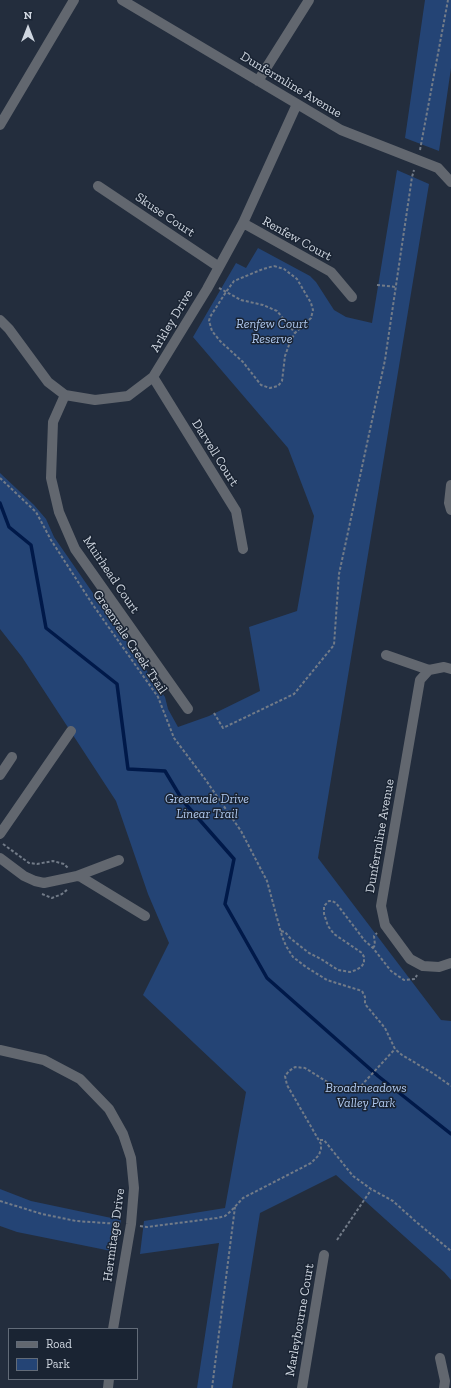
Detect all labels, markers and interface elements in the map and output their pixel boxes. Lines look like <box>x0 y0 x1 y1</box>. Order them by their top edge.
north arrow <box>8 8 48 48</box>
text: N <box>24 9 32 22</box>
street label: Dunfermline Avenue <box>237 49 345 121</box>
street label: Skuse Court <box>132 189 198 241</box>
street label: Renfew Court <box>260 214 334 264</box>
street label: Arkley Drive <box>147 287 197 355</box>
park label: Renfew Court Reserve <box>236 316 308 347</box>
street label: Darvell Court <box>188 417 242 489</box>
street label: Muirhead Court <box>79 533 143 617</box>
street label: Greenvale Creek Trail <box>90 587 170 697</box>
street label: Dunfermline Avenue <box>362 778 398 894</box>
park label: Greenvale Drive Linear Trail <box>165 791 249 822</box>
park label: Broadmeadows Valley Park <box>325 1080 407 1111</box>
street label: Hermitage Drive <box>100 1187 128 1283</box>
street label: Marleybourne Court <box>282 1262 318 1378</box>
legend <box>8 1328 138 1380</box>
text: Road <box>46 1337 72 1351</box>
text: Park <box>46 1357 70 1371</box>

